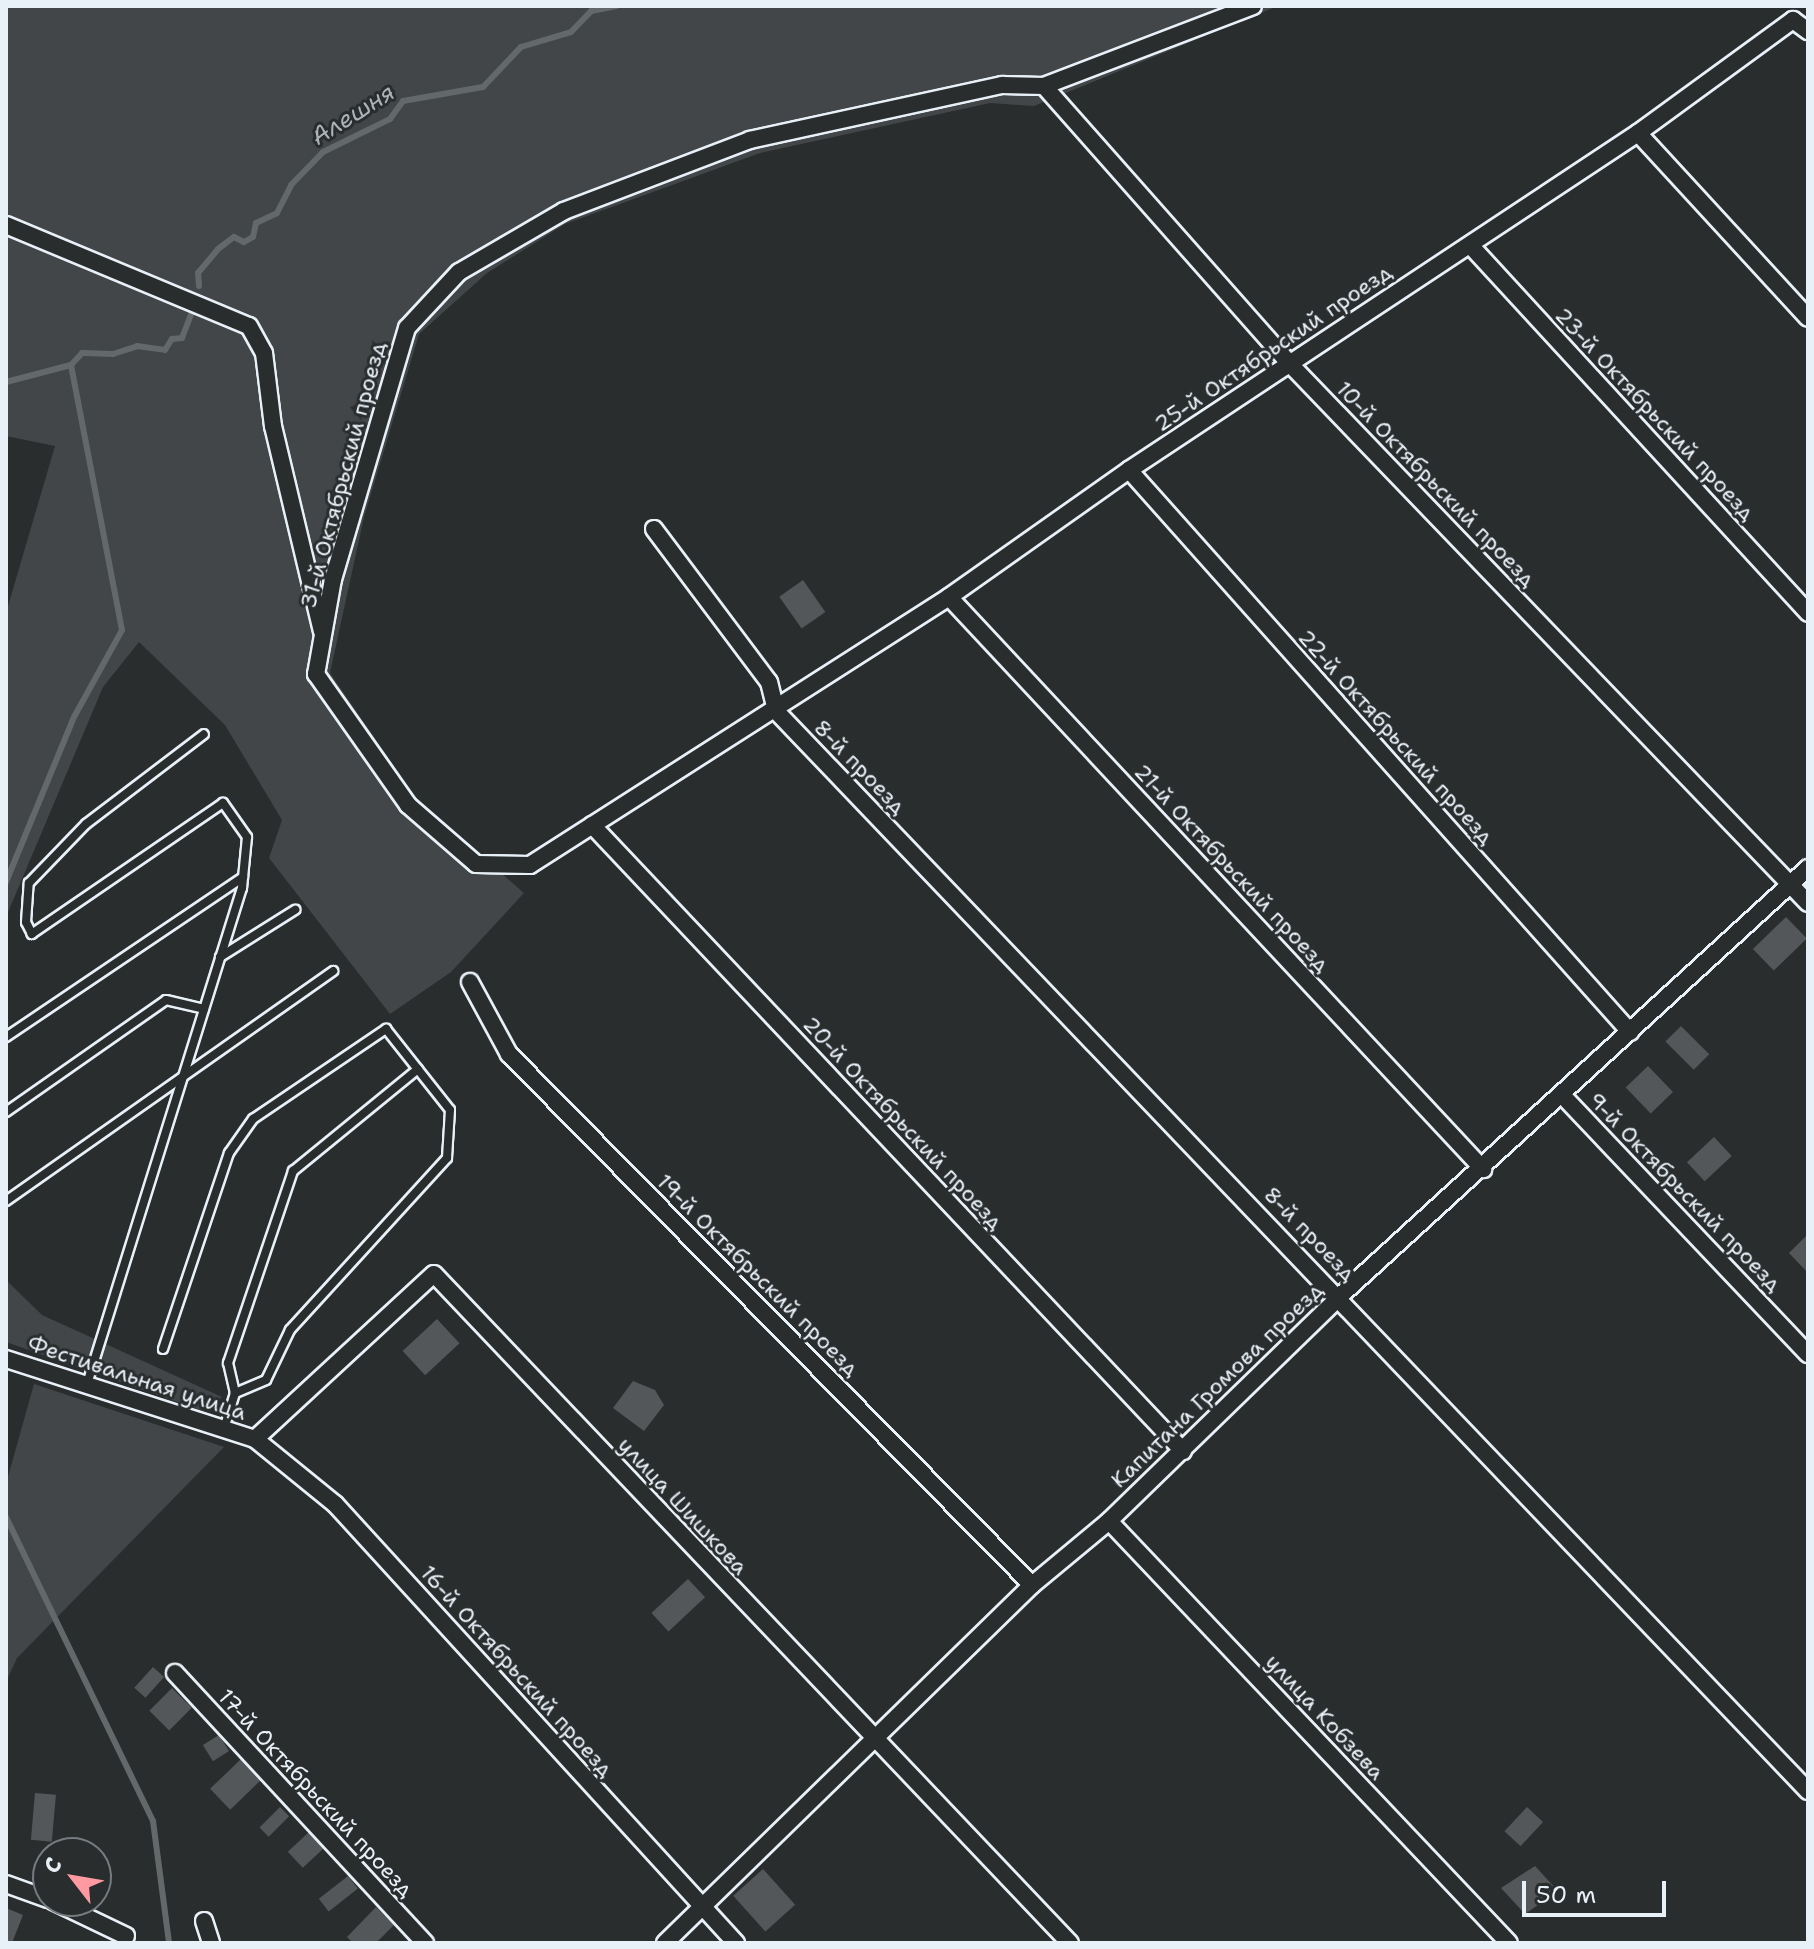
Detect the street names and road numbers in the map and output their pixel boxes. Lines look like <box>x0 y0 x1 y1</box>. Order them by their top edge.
street label: 25-й Октябрьский проезд <box>1149 259 1397 437</box>
street label: 23-й Октябрьский проезд <box>1549 302 1761 526</box>
street label: 31-й Октябрьский проезд <box>295 339 391 611</box>
street label: 10-й Октябрьский проезд <box>1331 376 1541 592</box>
street label: 22-й Октябрьский проезд <box>1292 624 1500 850</box>
street label: 8-й проезд <box>808 714 912 820</box>
street label: 21-й Октябрьский проезд <box>1129 758 1335 978</box>
street label: 20-й Октябрьский проезд <box>797 1011 1009 1235</box>
street label: 9-й Октябрьский проезд <box>1583 1087 1787 1297</box>
street label: 19-й Октябрьский проезд <box>651 1168 865 1382</box>
street label: 8-й проезд <box>1258 1181 1362 1287</box>
street label: Капитана Громова проезд <box>1105 1277 1329 1493</box>
street label: Фестивальная улица <box>24 1330 250 1426</box>
street label: улица Шишкова <box>613 1432 753 1580</box>
street label: 16-й Октябрьский проезд <box>415 1560 619 1782</box>
street label: улица Кобзева <box>1260 1649 1390 1785</box>
street label: 17-й Октябрьский проезд <box>213 1684 419 1902</box>

